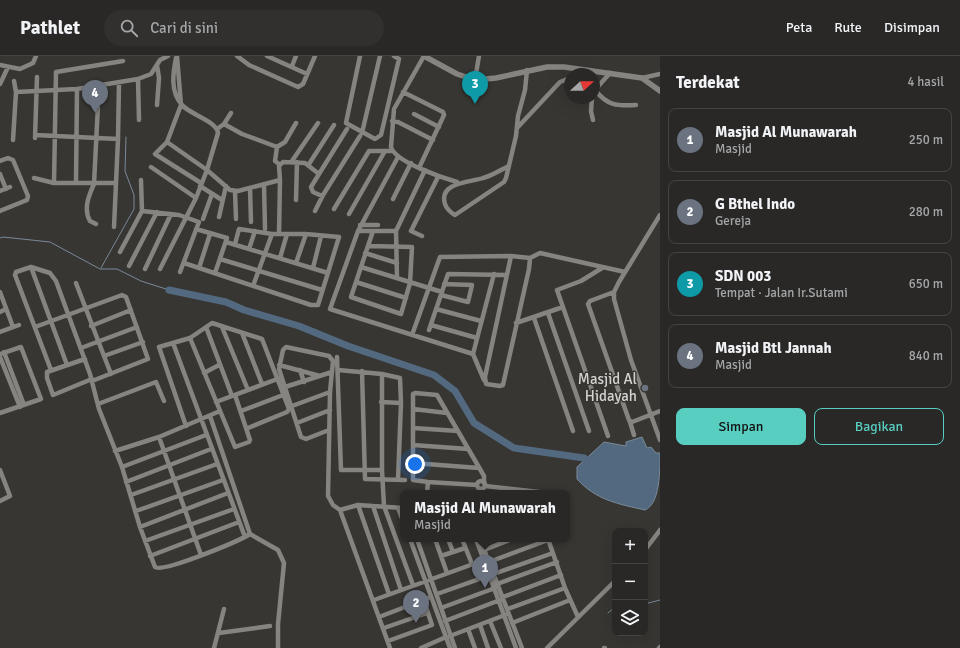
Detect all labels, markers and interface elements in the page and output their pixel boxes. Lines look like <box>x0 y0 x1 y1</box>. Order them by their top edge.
search box <box>104 10 384 46</box>
text: Pathlet <box>20 16 80 40</box>
icon: search <box>118 17 140 39</box>
text: Cari di sini <box>150 19 218 37</box>
text: Peta <box>786 19 812 36</box>
text: Rute <box>834 19 862 36</box>
text: Disimpan <box>884 19 940 36</box>
north arrow <box>564 68 600 104</box>
pin: 3 <box>462 71 488 104</box>
text: Terdekat <box>676 72 740 93</box>
text: 4 hasil <box>907 74 944 90</box>
pin: 4 <box>82 80 108 113</box>
text: Masjid Al Munawarah <box>715 123 857 141</box>
text: 1 <box>686 132 694 148</box>
text: 250 m <box>909 132 943 148</box>
text: Masjid <box>715 141 752 157</box>
text: G Bthel Indo <box>715 195 795 213</box>
text: 2 <box>686 204 694 220</box>
text: 280 m <box>909 204 943 220</box>
text: Gereja <box>715 213 751 229</box>
text: SDN 003 <box>715 267 771 285</box>
text: 3 <box>686 276 694 292</box>
text: 650 m <box>909 276 943 292</box>
text: Tempat · Jalan Ir.Sutami <box>715 285 848 301</box>
text: Masjid Btl Jannah <box>715 339 832 357</box>
text: 4 <box>686 348 694 364</box>
text: 840 m <box>909 348 943 364</box>
text: Masjid <box>715 357 752 373</box>
place label: Masjid Al Hidayah <box>578 370 637 405</box>
marker: Masjid Al Hidayah <box>640 383 650 393</box>
button: Simpan <box>676 408 806 445</box>
button: Bagikan <box>814 408 944 445</box>
your location <box>405 454 425 474</box>
popup <box>400 490 570 542</box>
text: Masjid Al Munawarah <box>414 499 556 517</box>
text: Masjid <box>414 517 451 533</box>
map controls <box>612 528 648 636</box>
button: + <box>612 528 648 564</box>
pin: 1 <box>472 555 498 588</box>
button: − <box>612 564 648 600</box>
pin: 2 <box>403 590 429 623</box>
button: layers <box>612 600 648 636</box>

